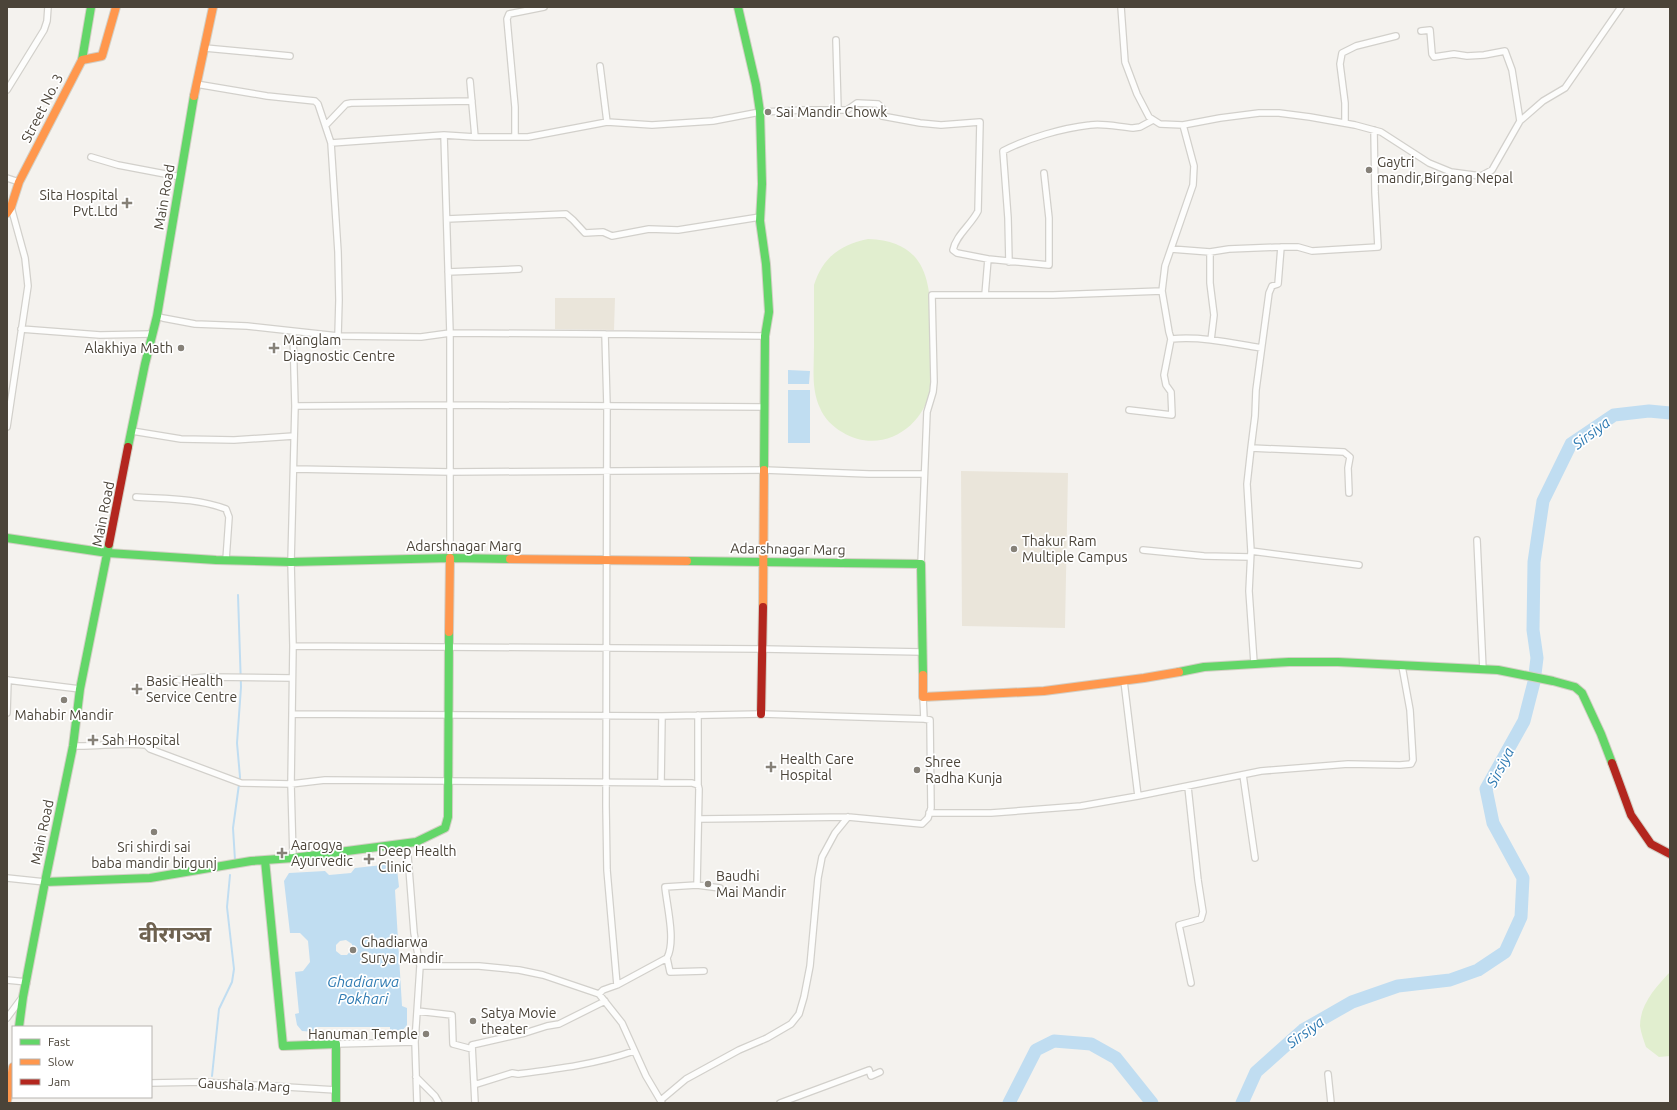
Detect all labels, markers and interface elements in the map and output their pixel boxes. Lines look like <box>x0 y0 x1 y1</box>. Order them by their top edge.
street label: Street No. 3 <box>18 71 66 145</box>
place label: Sai Mandir Chowk <box>776 104 887 120</box>
marker: Sai Mandir Chowk <box>763 107 773 117</box>
place label: Gaytri mandir,Birgang Nepal <box>1377 154 1513 186</box>
street label: Main Road <box>150 163 178 231</box>
marker: Gaytri mandir,Birgang Nepal <box>1364 165 1374 175</box>
place label: Sita Hospital Pvt.Ltd <box>39 187 118 219</box>
marker: Sita Hospital Pvt.Ltd <box>121 197 133 209</box>
place label: Manglam Diagnostic Centre <box>283 332 395 364</box>
place label: Alakhiya Math <box>85 340 173 356</box>
marker: Manglam Diagnostic Centre <box>268 342 280 354</box>
marker: Alakhiya Math <box>176 343 186 353</box>
water label: Sirsiya <box>1568 413 1613 453</box>
street label: Main Road <box>89 480 117 548</box>
place label: Thakur Ram Multiple Campus <box>1022 533 1128 565</box>
street label: Adarshnagar Marg <box>406 538 522 554</box>
street label: Adarshnagar Marg <box>730 540 846 558</box>
marker: Thakur Ram Multiple Campus <box>1009 544 1019 554</box>
place label: Basic Health Service Centre <box>146 673 237 705</box>
marker: Basic Health Service Centre <box>131 683 143 695</box>
marker: Mahabir Mandir <box>59 695 69 705</box>
place label: Mahabir Mandir <box>15 707 114 723</box>
place label: Sah Hospital <box>102 732 180 748</box>
marker: Sah Hospital <box>87 734 99 746</box>
water label: Sirsiya <box>1482 744 1517 791</box>
place label: Health Care Hospital <box>780 751 854 783</box>
place label: Shree Radha Kunja <box>925 754 1003 786</box>
marker: Health Care Hospital <box>765 761 777 773</box>
marker: Shree Radha Kunja <box>912 765 922 775</box>
street label: Main Road <box>27 798 57 866</box>
marker: Sri shirdi sai baba mandir birgunj <box>149 827 159 837</box>
place label: Aarogya Ayurvedic <box>291 837 354 869</box>
place label: Sri shirdi sai baba mandir birgunj <box>91 839 217 871</box>
place label: Deep Health Clinic <box>378 843 457 875</box>
marker: Aarogya Ayurvedic <box>276 847 288 859</box>
marker: Deep Health Clinic <box>363 853 375 865</box>
place label: Baudhi Mai Mandir <box>716 868 787 900</box>
marker: Baudhi Mai Mandir <box>703 879 713 889</box>
district label: वीरगञ्ज <box>139 921 212 946</box>
place label: Ghadiarwa Surya Mandir <box>361 934 444 966</box>
marker: Ghadiarwa Surya Mandir <box>348 945 358 955</box>
water label: Ghadiarwa Pokhari <box>327 973 399 1007</box>
place label: Satya Movie theater <box>481 1005 557 1037</box>
water label: Sirsiya <box>1282 1013 1327 1052</box>
marker: Satya Movie theater <box>468 1016 478 1026</box>
legend <box>12 1026 152 1098</box>
place label: Hanuman Temple <box>308 1026 418 1042</box>
marker: Hanuman Temple <box>421 1029 431 1039</box>
text: Fast <box>48 1035 70 1048</box>
text: Slow <box>48 1055 74 1068</box>
text: Jam <box>48 1075 70 1088</box>
street label: Gaushala Marg <box>197 1075 291 1095</box>

